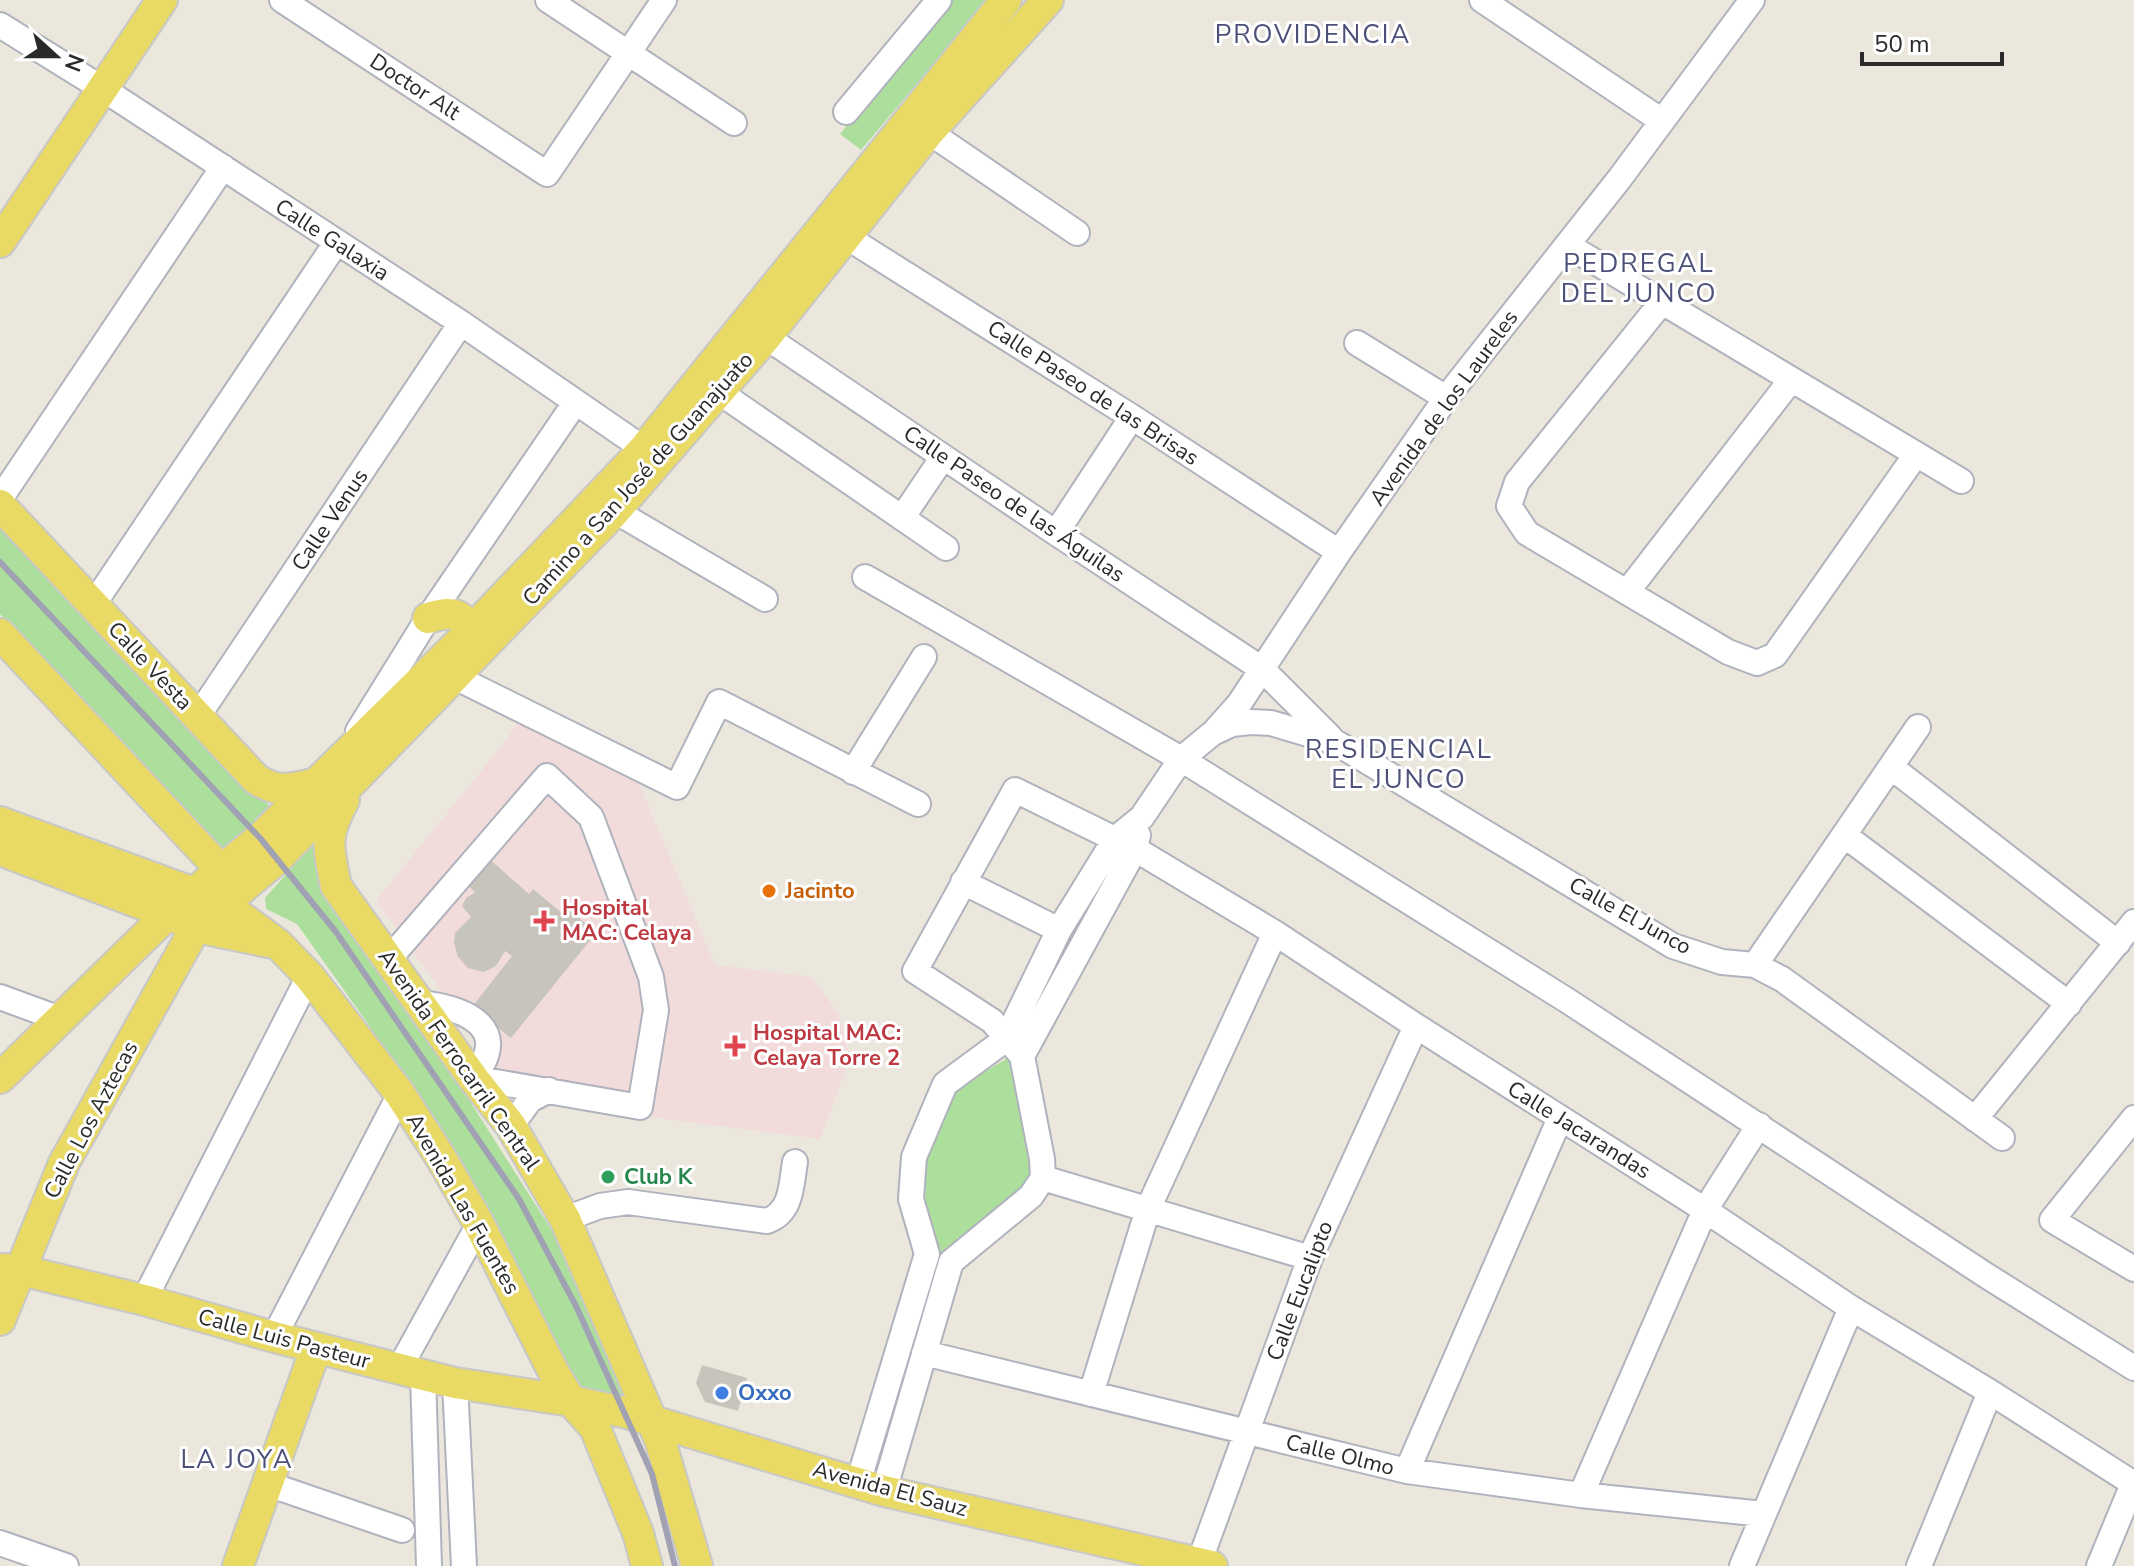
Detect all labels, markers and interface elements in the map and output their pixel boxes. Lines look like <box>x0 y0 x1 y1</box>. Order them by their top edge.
north arrow <box>16 16 96 96</box>
scale bar <box>1862 16 2002 66</box>
district label: PROVIDENCIA <box>1215 17 1411 52</box>
text: 50 m <box>1874 28 1930 60</box>
street label: Doctor Alt <box>364 47 466 128</box>
text: N <box>57 50 91 76</box>
street label: Calle Galaxia <box>269 192 395 288</box>
district label: PEDREGAL DEL JUNCO <box>1561 246 1717 311</box>
street label: Avenida de los Laureles <box>1363 304 1525 512</box>
street label: Calle Paseo de las Brisas <box>981 313 1205 473</box>
street label: Camino a San José de Guanajuato <box>516 346 760 612</box>
street label: Calle Paseo de las Águilas <box>897 419 1131 589</box>
street label: Calle Venus <box>285 463 375 577</box>
street label: Calle Vesta <box>101 615 199 717</box>
district label: RESIDENCIAL EL JUNCO <box>1305 732 1493 797</box>
street label: Calle El Junco <box>1563 870 1697 962</box>
place label: Jacinto <box>784 876 855 906</box>
marker: Jacinto <box>760 882 778 900</box>
place label: Hospital MAC: Celaya <box>562 893 692 948</box>
marker: Hospital MAC: Celaya <box>533 910 555 932</box>
street label: Avenida Ferrocarril Central <box>371 943 547 1177</box>
place label: Hospital MAC: Celaya Torre 2 <box>753 1018 901 1073</box>
marker: Hospital MAC: Celaya Torre 2 <box>724 1035 746 1057</box>
street label: Calle Los Aztecas <box>37 1036 145 1204</box>
street label: Calle Jacarandas <box>1502 1074 1656 1186</box>
street label: Avenida Las Fuentes <box>399 1108 527 1300</box>
place label: Club K <box>624 1162 694 1192</box>
marker: Club K <box>599 1168 617 1186</box>
street label: Calle Eucalipto <box>1260 1217 1340 1365</box>
street label: Calle Luis Pasteur <box>195 1302 373 1376</box>
place label: Oxxo <box>738 1378 792 1408</box>
marker: Oxxo <box>713 1384 731 1402</box>
street label: Calle Olmo <box>1283 1427 1397 1483</box>
district label: LA JOYA <box>180 1442 294 1477</box>
street label: Avenida El Sauz <box>809 1454 971 1524</box>

